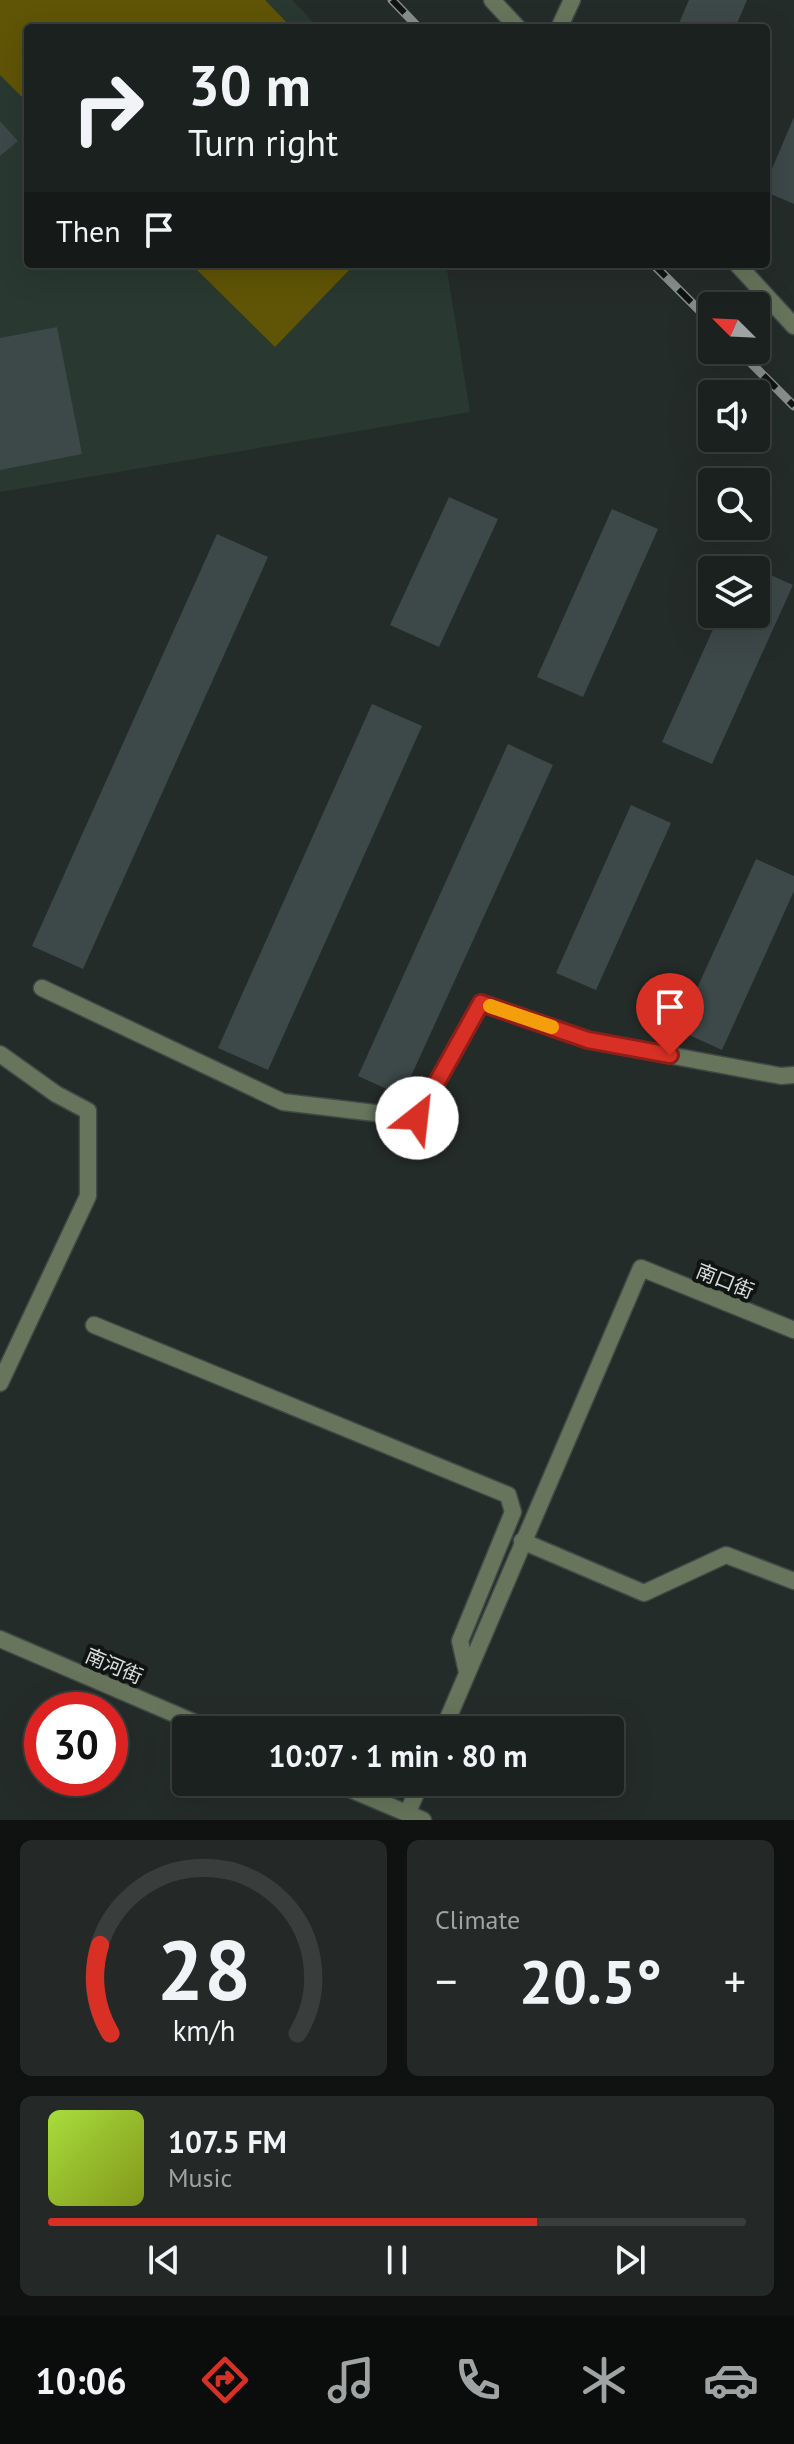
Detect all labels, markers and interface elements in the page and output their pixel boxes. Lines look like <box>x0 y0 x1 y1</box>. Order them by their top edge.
text: 30 m <box>188 49 311 121</box>
icon: right <box>56 56 160 160</box>
text: Turn right <box>188 119 338 166</box>
icon: arrive <box>137 208 181 252</box>
text: Then <box>56 211 121 250</box>
north arrow <box>698 292 770 364</box>
map controls <box>698 292 770 628</box>
button: sound <box>698 380 770 452</box>
button: search <box>698 468 770 540</box>
button: layers <box>698 556 770 628</box>
pin <box>636 973 704 1055</box>
icon: arrive <box>648 985 692 1029</box>
position arrow <box>375 1076 459 1160</box>
street label: 南口街 <box>692 1258 758 1304</box>
street label: 南河街 <box>81 1642 147 1690</box>
speed limit sign: 30 <box>24 1692 128 1796</box>
text: 10:07 · 1 min · 80 m <box>269 1736 527 1775</box>
text: Climate <box>435 1903 520 1936</box>
text: 28 <box>156 1915 251 2023</box>
text: 20.5° <box>519 1942 662 2020</box>
text: − <box>435 1952 457 2009</box>
text: + <box>724 1952 746 2009</box>
text: km/h <box>172 2012 235 2049</box>
text: 107.5 FM <box>168 2122 287 2161</box>
text: Music <box>168 2161 232 2194</box>
icon: previous <box>142 2238 186 2282</box>
icon: pause <box>375 2238 419 2282</box>
icon: next <box>608 2238 652 2282</box>
icon: directions <box>197 2352 253 2408</box>
icon: music <box>323 2352 379 2408</box>
icon: phone <box>450 2352 506 2408</box>
icon: climate <box>576 2352 632 2408</box>
icon: car <box>703 2352 759 2408</box>
text: 10:06 <box>35 2357 127 2404</box>

